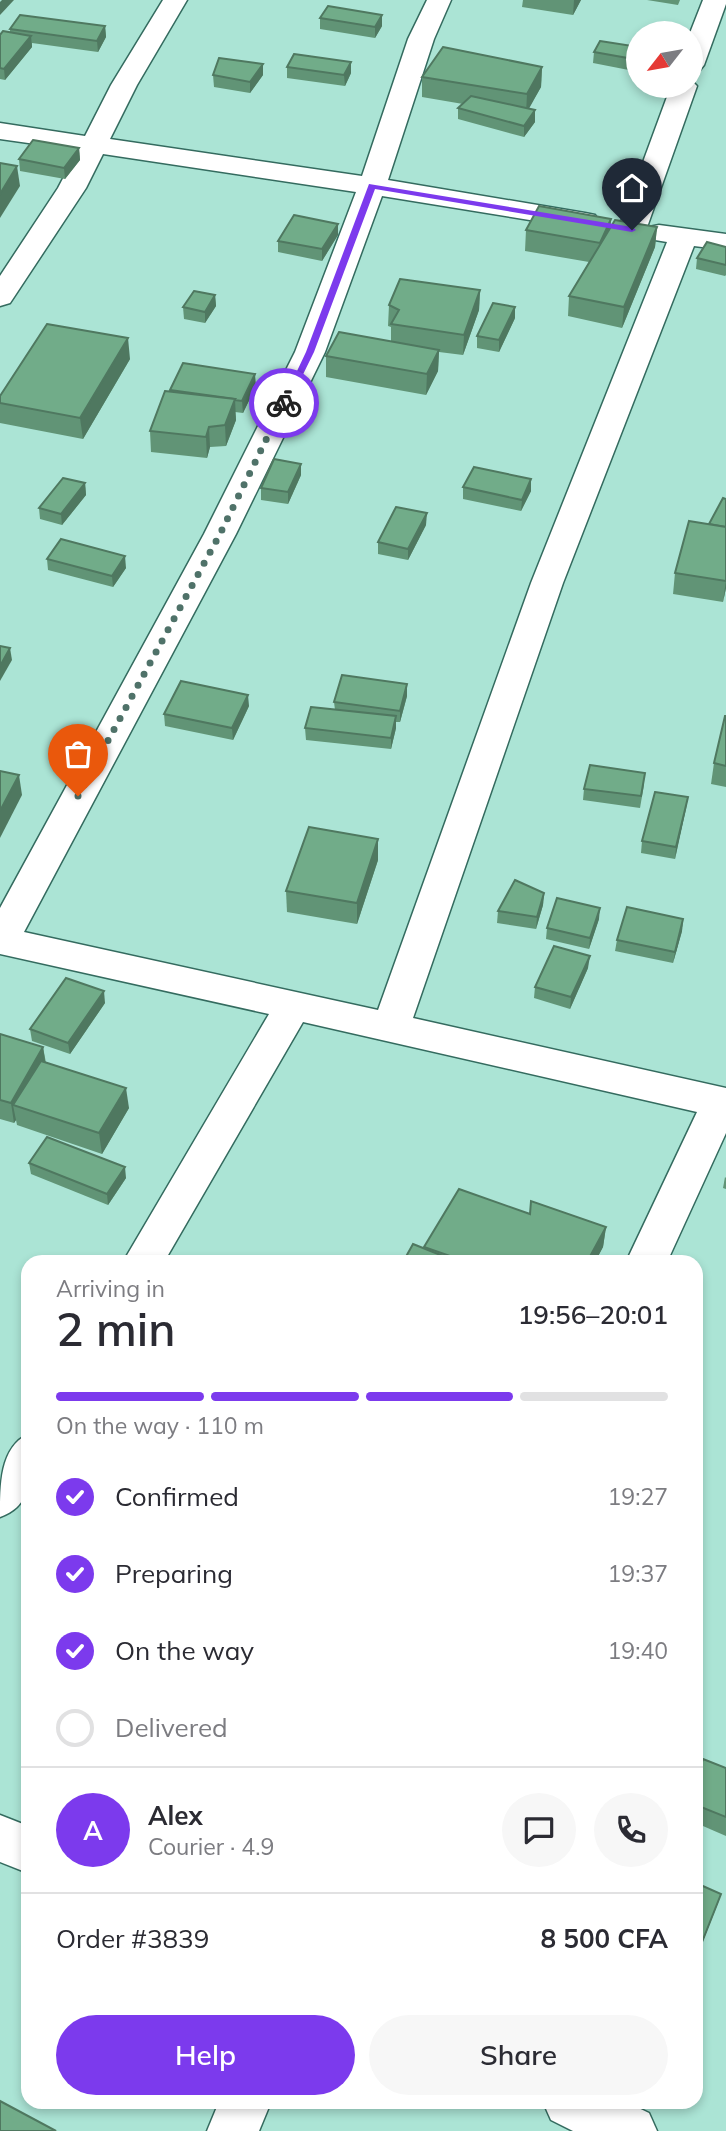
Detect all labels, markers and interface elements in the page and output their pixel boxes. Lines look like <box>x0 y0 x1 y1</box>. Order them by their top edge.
north arrow <box>626 21 704 98</box>
map controls <box>626 21 703 98</box>
pin <box>602 158 662 230</box>
icon: home <box>613 169 651 207</box>
courier <box>249 368 319 438</box>
icon: bike <box>265 384 303 422</box>
pin <box>48 724 108 796</box>
icon: bag <box>59 735 97 773</box>
text: Arriving in <box>56 1274 165 1303</box>
text: 19:56–20:01 <box>518 1298 668 1331</box>
text: 2 min <box>56 1300 175 1358</box>
text: On the way · 110 m <box>56 1411 264 1440</box>
icon: check <box>56 1478 94 1516</box>
text: Confirmed <box>115 1480 239 1513</box>
text: 19:27 <box>608 1482 668 1511</box>
icon: check <box>56 1555 94 1593</box>
text: Preparing <box>115 1557 233 1590</box>
text: 19:37 <box>608 1559 668 1588</box>
icon: check <box>56 1632 94 1670</box>
text: On the way <box>115 1634 254 1667</box>
text: 19:40 <box>608 1636 668 1665</box>
text: Delivered <box>115 1711 228 1744</box>
button: chat <box>502 1793 576 1867</box>
button: phone <box>594 1793 668 1867</box>
text: Alex <box>148 1799 203 1832</box>
text: A <box>83 1814 103 1847</box>
text: Courier · 4.9 <box>148 1832 274 1861</box>
text: Order #3839 <box>56 1922 209 1955</box>
text: 8 500 CFA <box>541 1922 668 1955</box>
button: Help <box>56 2015 355 2095</box>
button: Share <box>369 2015 668 2095</box>

